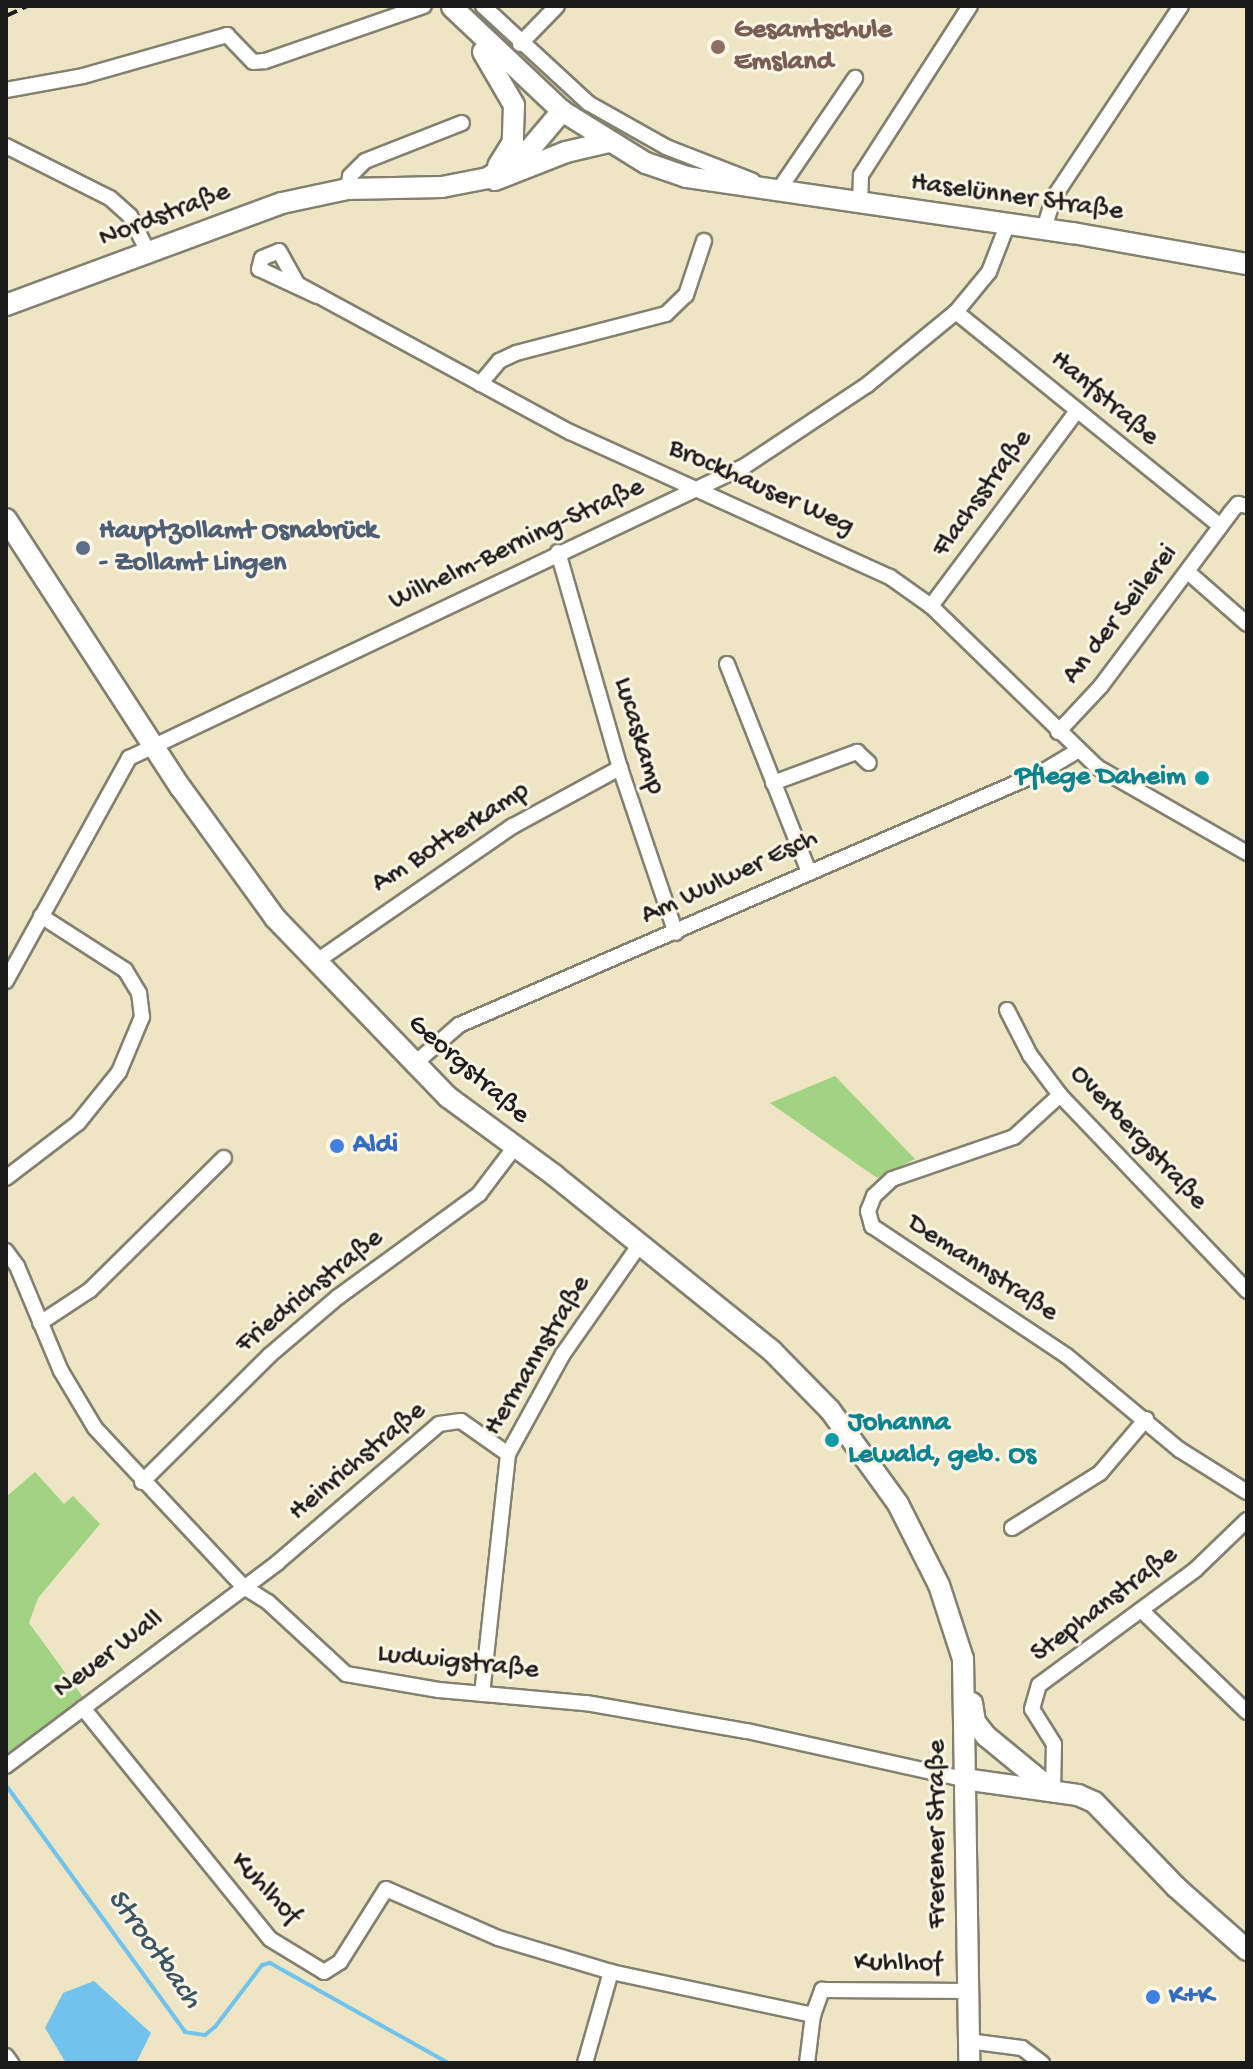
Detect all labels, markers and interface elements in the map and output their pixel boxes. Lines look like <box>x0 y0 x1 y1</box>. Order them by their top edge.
place label: Gesamtschule Emsland <box>734 14 892 80</box>
marker: Gesamtschule Emsland <box>709 38 727 56</box>
street label: Haselünner Straße <box>908 166 1126 230</box>
street label: Nordstraße <box>95 176 235 256</box>
street label: Hanfstraße <box>1043 344 1165 454</box>
street label: Flachsstraße <box>925 424 1041 564</box>
street label: Brockhauser Weg <box>663 432 859 544</box>
street label: Wilhelm-Berning-Straße <box>384 471 650 619</box>
place label: Hauptzollamt Osnabrück - Zollamt Lingen <box>99 515 377 581</box>
street label: An der Seilerei <box>1056 538 1186 692</box>
marker: Hauptzollamt Osnabrück - Zollamt Lingen <box>74 539 92 557</box>
street label: Lucaskamp <box>604 673 672 799</box>
place label: Pflege Daheim <box>1015 761 1186 795</box>
marker: Pflege Daheim <box>1193 769 1211 787</box>
street label: Am Botterkamp <box>366 775 536 901</box>
street label: Am Wulwer Esch <box>636 822 824 934</box>
street label: Georgstraße <box>400 1008 536 1132</box>
street label: Overbergstraße <box>1062 1058 1214 1218</box>
place label: Aldi <box>353 1129 398 1163</box>
marker: Aldi <box>328 1137 346 1155</box>
street label: Demannstraße <box>900 1208 1064 1330</box>
street label: Friedrichstraße <box>229 1222 391 1362</box>
street label: Hermannstraße <box>477 1270 599 1442</box>
street label: Heinrichstraße <box>282 1395 434 1529</box>
place label: Johanna Lewald, geb. Os <box>848 1407 1036 1473</box>
marker: Johanna Lewald, geb. Os <box>823 1431 841 1449</box>
street label: Stephanstraße <box>1025 1539 1185 1671</box>
street label: Neuer Wall <box>48 1603 170 1707</box>
street label: Ludwigstraße <box>376 1638 540 1688</box>
street label: Frerener Straße <box>921 1740 955 1928</box>
street label: Kuhlhof <box>223 1845 307 1933</box>
water label: Strootbach <box>98 1883 208 2017</box>
street label: Kuhlhof <box>854 1946 942 1982</box>
place label: K+K <box>1169 1980 1213 2014</box>
marker: K+K <box>1144 1988 1162 2006</box>

